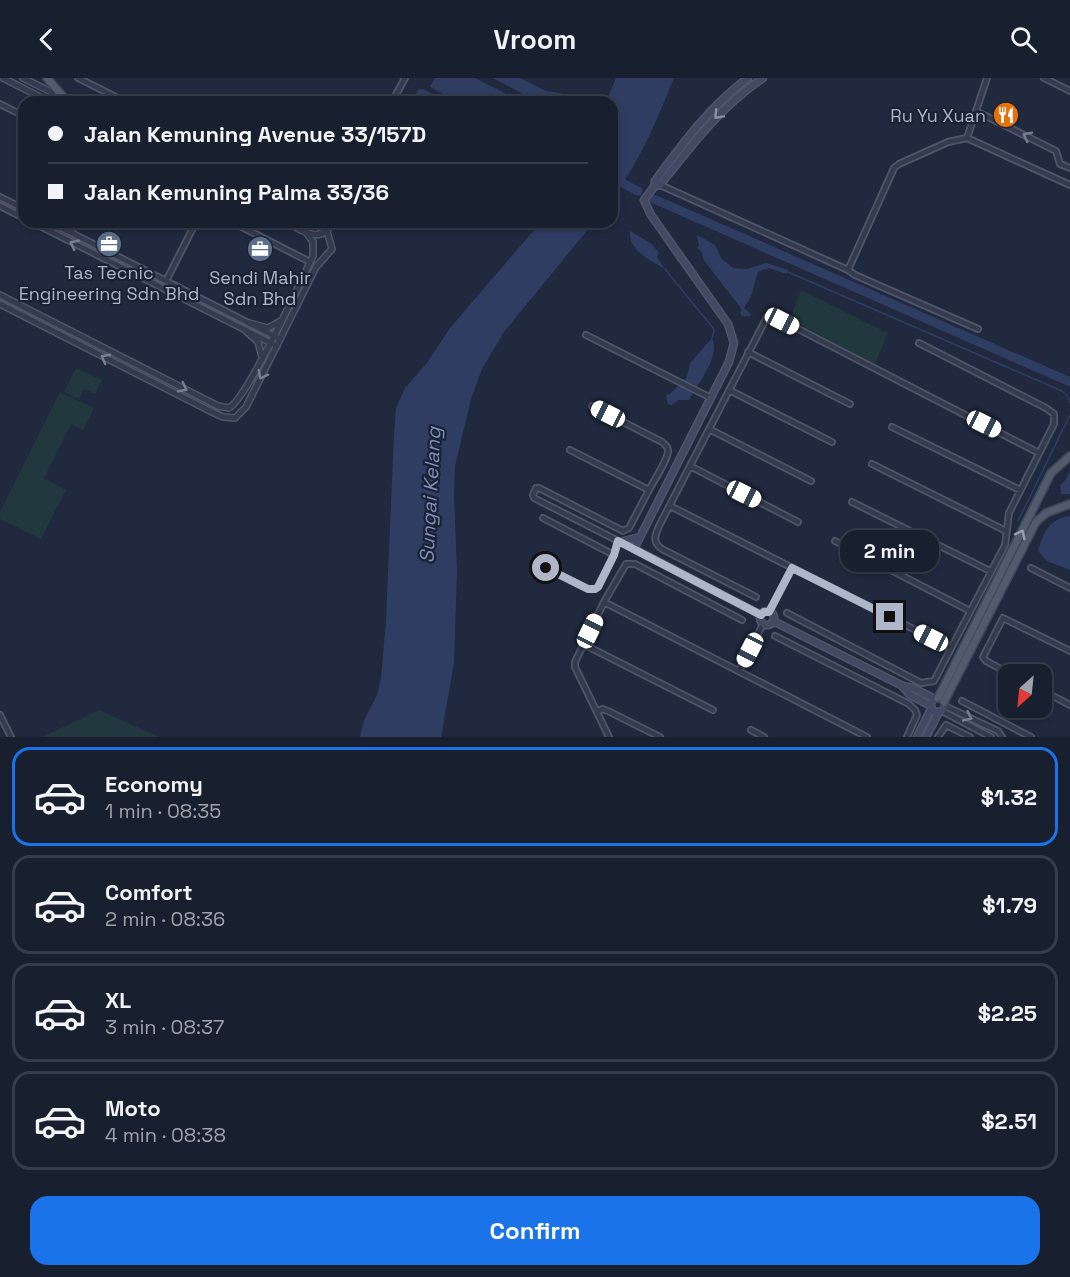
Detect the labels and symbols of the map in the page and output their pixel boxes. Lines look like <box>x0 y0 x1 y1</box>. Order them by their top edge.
restaurant icon: Ru Yu Xuan <box>991 100 1021 130</box>
place label: Ru Yu Xuan <box>890 104 986 127</box>
one-way arrow <box>714 109 725 119</box>
one-way arrow <box>1023 132 1034 144</box>
office icon: Tas Tecnic Engineering Sdn Bhd <box>94 229 124 259</box>
office icon: Sendi Mahir Sdn Bhd <box>245 234 275 264</box>
one-way arrow <box>70 239 81 251</box>
place label: Tas Tecnic Engineering Sdn Bhd <box>19 261 199 305</box>
place label: Sendi Mahir Sdn Bhd <box>209 266 311 310</box>
car <box>762 305 802 337</box>
one-way arrow <box>101 354 111 365</box>
one-way arrow <box>257 369 269 380</box>
one-way arrow <box>177 381 187 392</box>
car <box>588 398 628 430</box>
car <box>964 408 1004 440</box>
water label: Sungai Kelang <box>413 425 447 564</box>
car <box>724 478 764 510</box>
one-way arrow <box>1014 529 1025 540</box>
callout: 2 min <box>840 530 940 572</box>
route start <box>532 554 559 581</box>
route end <box>876 603 903 630</box>
car <box>574 611 606 651</box>
car <box>911 622 951 654</box>
car <box>734 630 766 670</box>
north arrow <box>998 664 1052 718</box>
one-way arrow <box>961 709 972 721</box>

